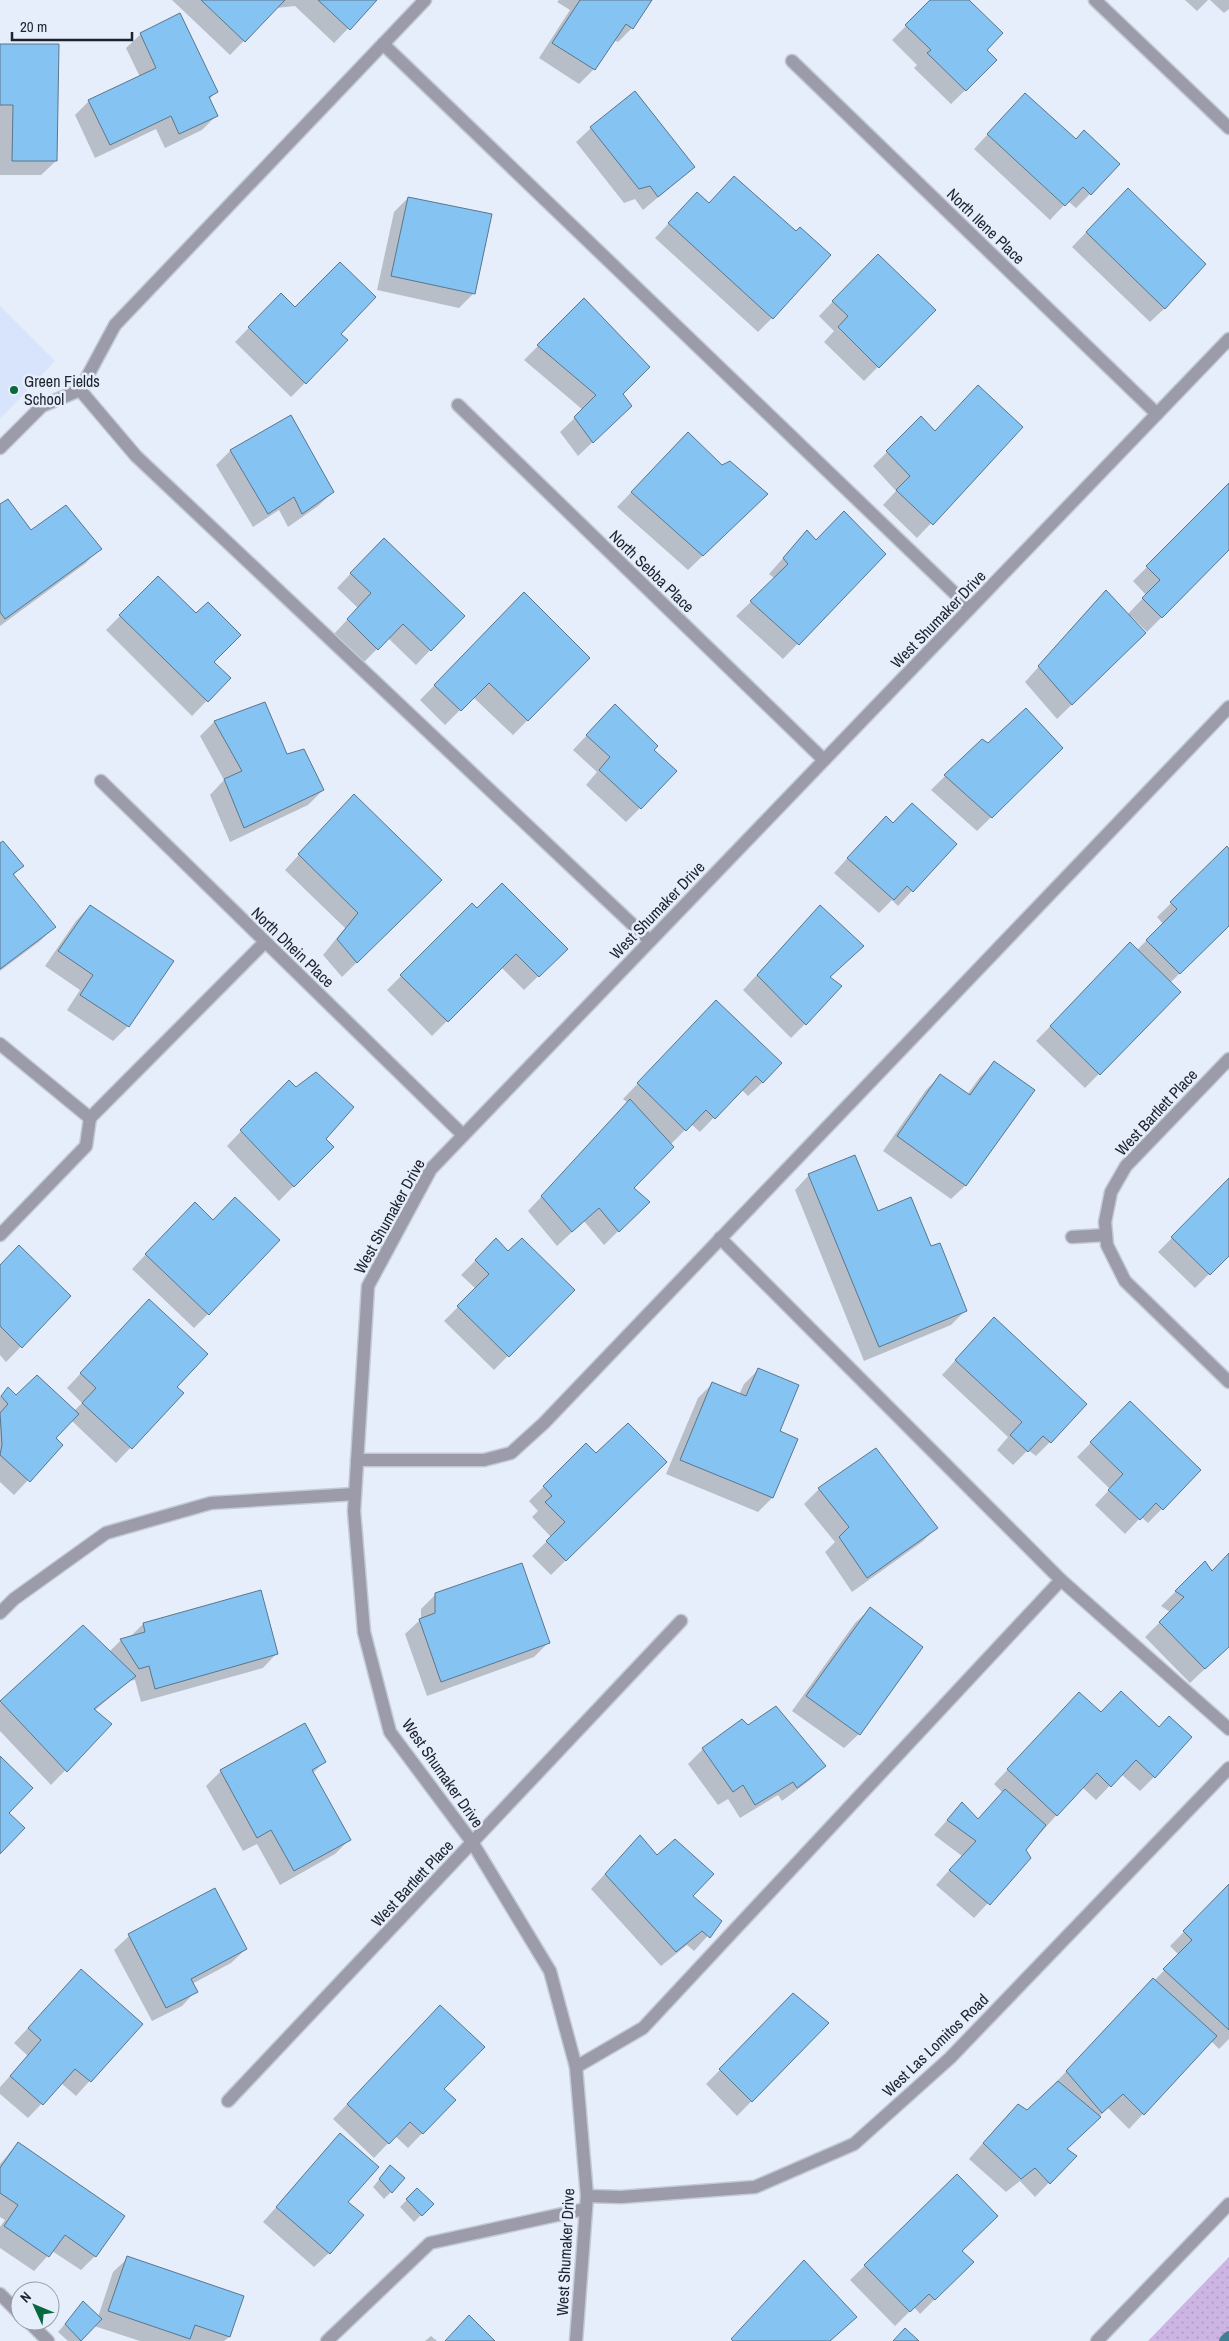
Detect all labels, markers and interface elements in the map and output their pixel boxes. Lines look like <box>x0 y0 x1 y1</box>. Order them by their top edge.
scale bar <box>12 10 132 42</box>
text: 20 m <box>20 16 47 37</box>
street label: North Ilene Place <box>942 183 1030 269</box>
place label: Green Fields School <box>24 370 100 410</box>
marker: Green Fields School <box>8 384 20 396</box>
street label: North Sebba Place <box>605 525 699 617</box>
street label: West Shumaker Drive <box>886 565 990 673</box>
street label: West Shumaker Drive <box>605 856 709 964</box>
street label: North Dhein Place <box>247 902 339 992</box>
street label: West Bartlett Place <box>1110 1064 1202 1160</box>
street label: West Shumaker Drive <box>348 1155 430 1277</box>
street label: West Shumaker Drive <box>397 1714 489 1832</box>
street label: West Bartlett Place <box>366 1835 458 1931</box>
street label: West Las Lomitos Road <box>877 1989 993 2101</box>
street label: West Shumaker Drive <box>551 2187 579 2317</box>
north arrow <box>10 2281 60 2331</box>
text: N <box>16 2288 35 2306</box>

